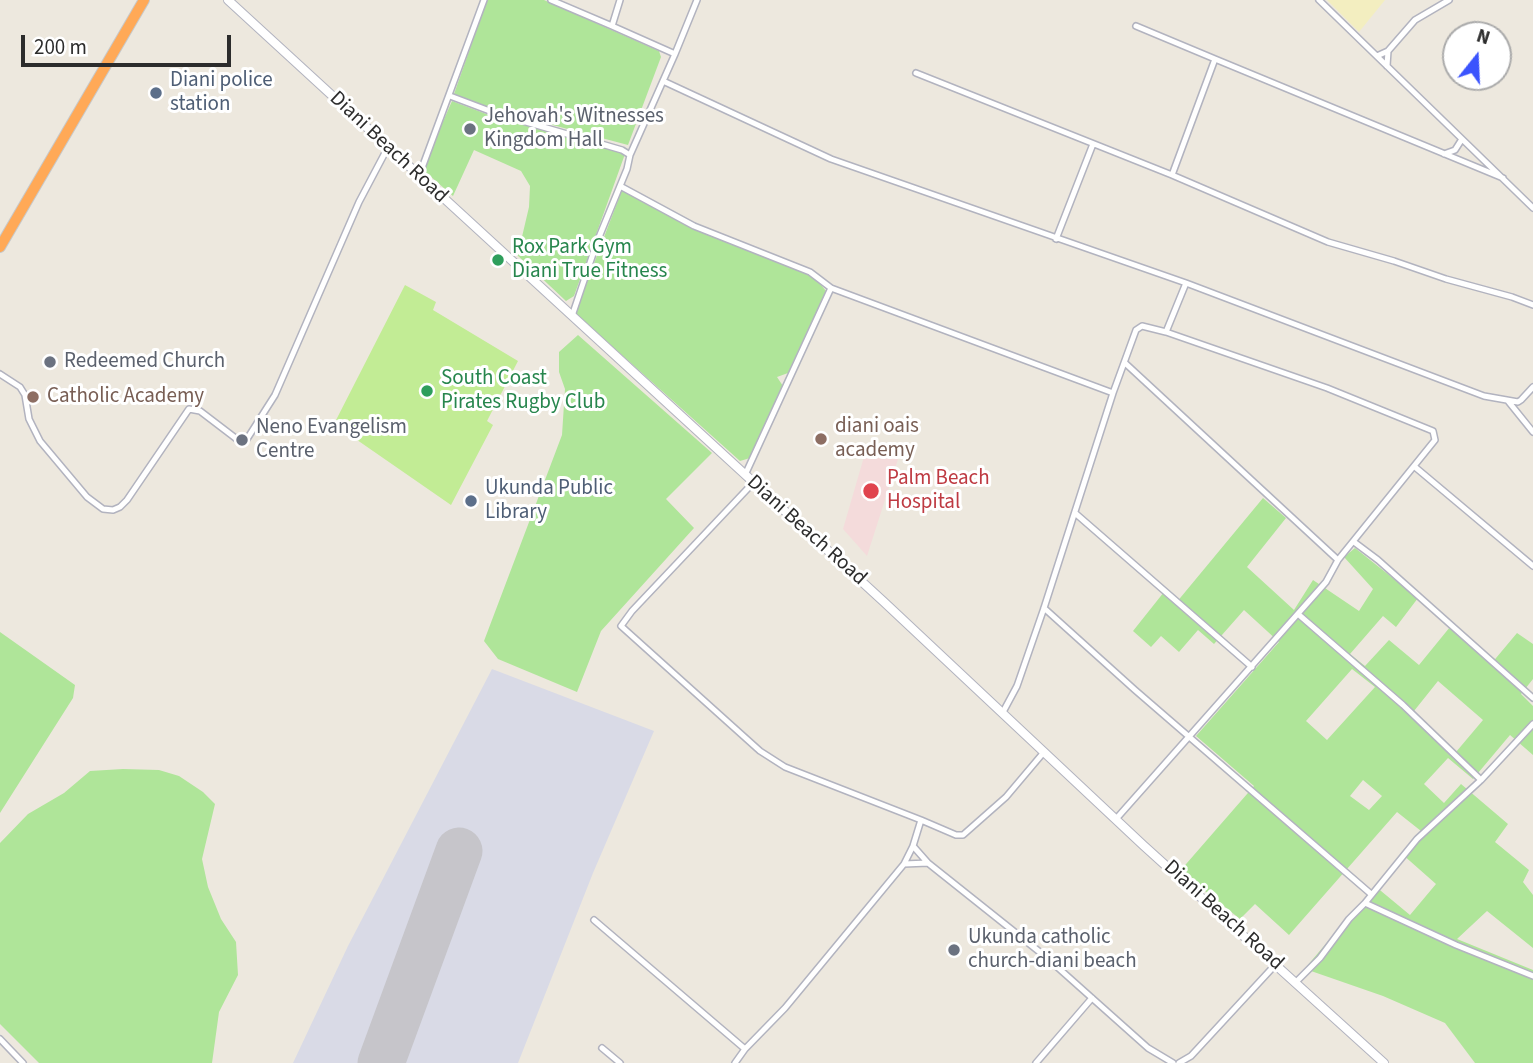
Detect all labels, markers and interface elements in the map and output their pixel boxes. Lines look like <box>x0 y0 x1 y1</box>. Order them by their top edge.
scale bar <box>24 21 234 65</box>
north arrow <box>1442 21 1512 91</box>
text: N <box>1473 23 1493 52</box>
text: 200 m <box>34 32 87 62</box>
place label: Diani police station <box>170 68 273 118</box>
marker: Diani police station <box>148 85 164 101</box>
street label: Diani Beach Road <box>324 87 452 209</box>
place label: Jehovah's Witnesses Kingdom Hall <box>484 104 664 154</box>
marker: Jehovah's Witnesses Kingdom Hall <box>462 121 478 137</box>
place label: Rox Park Gym Diani True Fitness <box>512 235 667 285</box>
marker: Rox Park Gym Diani True Fitness <box>490 252 506 268</box>
place label: Redeemed Church <box>64 349 225 375</box>
marker: Redeemed Church <box>42 354 58 370</box>
place label: South Coast Pirates Rugby Club <box>441 366 605 416</box>
marker: South Coast Pirates Rugby Club <box>419 383 435 399</box>
place label: Catholic Academy <box>47 384 204 410</box>
marker: Catholic Academy <box>25 389 41 405</box>
place label: diani oais academy <box>835 414 919 464</box>
place label: Neno Evangelism Centre <box>256 415 407 465</box>
marker: diani oais academy <box>813 431 829 447</box>
marker: Neno Evangelism Centre <box>234 432 250 448</box>
place label: Palm Beach Hospital <box>887 466 990 516</box>
street label: Diani Beach Road <box>741 470 871 592</box>
place label: Ukunda Public Library <box>485 476 613 526</box>
marker: Palm Beach Hospital <box>861 481 881 501</box>
marker: Ukunda Public Library <box>463 493 479 509</box>
street label: Diani Beach Road <box>1158 855 1288 977</box>
place label: Ukunda catholic church-diani beach <box>968 925 1137 975</box>
marker: Ukunda catholic church-diani beach <box>946 942 962 958</box>

